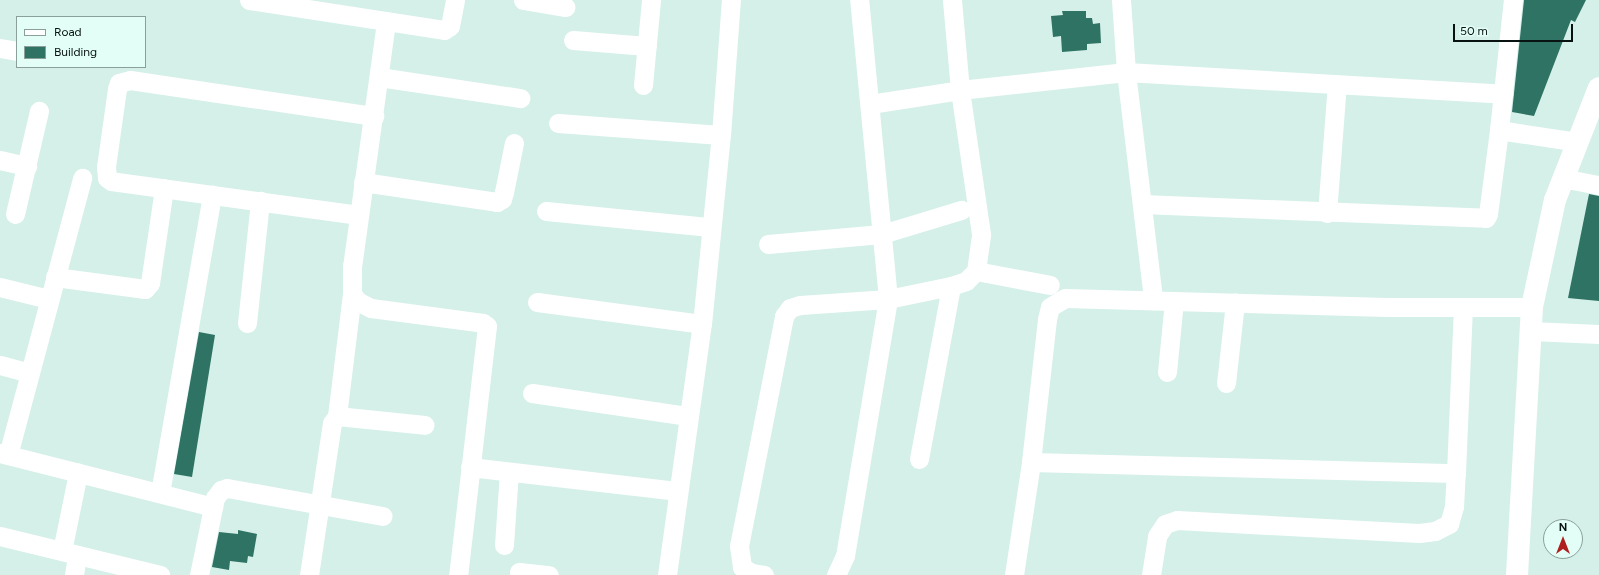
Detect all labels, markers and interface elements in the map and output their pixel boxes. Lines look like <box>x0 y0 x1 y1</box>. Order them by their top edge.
legend <box>16 16 146 68</box>
scale bar <box>1455 16 1575 42</box>
text: 50 m <box>1460 24 1488 38</box>
text: Road <box>54 25 82 39</box>
text: Building <box>54 45 97 59</box>
north arrow <box>1543 519 1583 559</box>
text: N <box>1559 521 1567 534</box>

